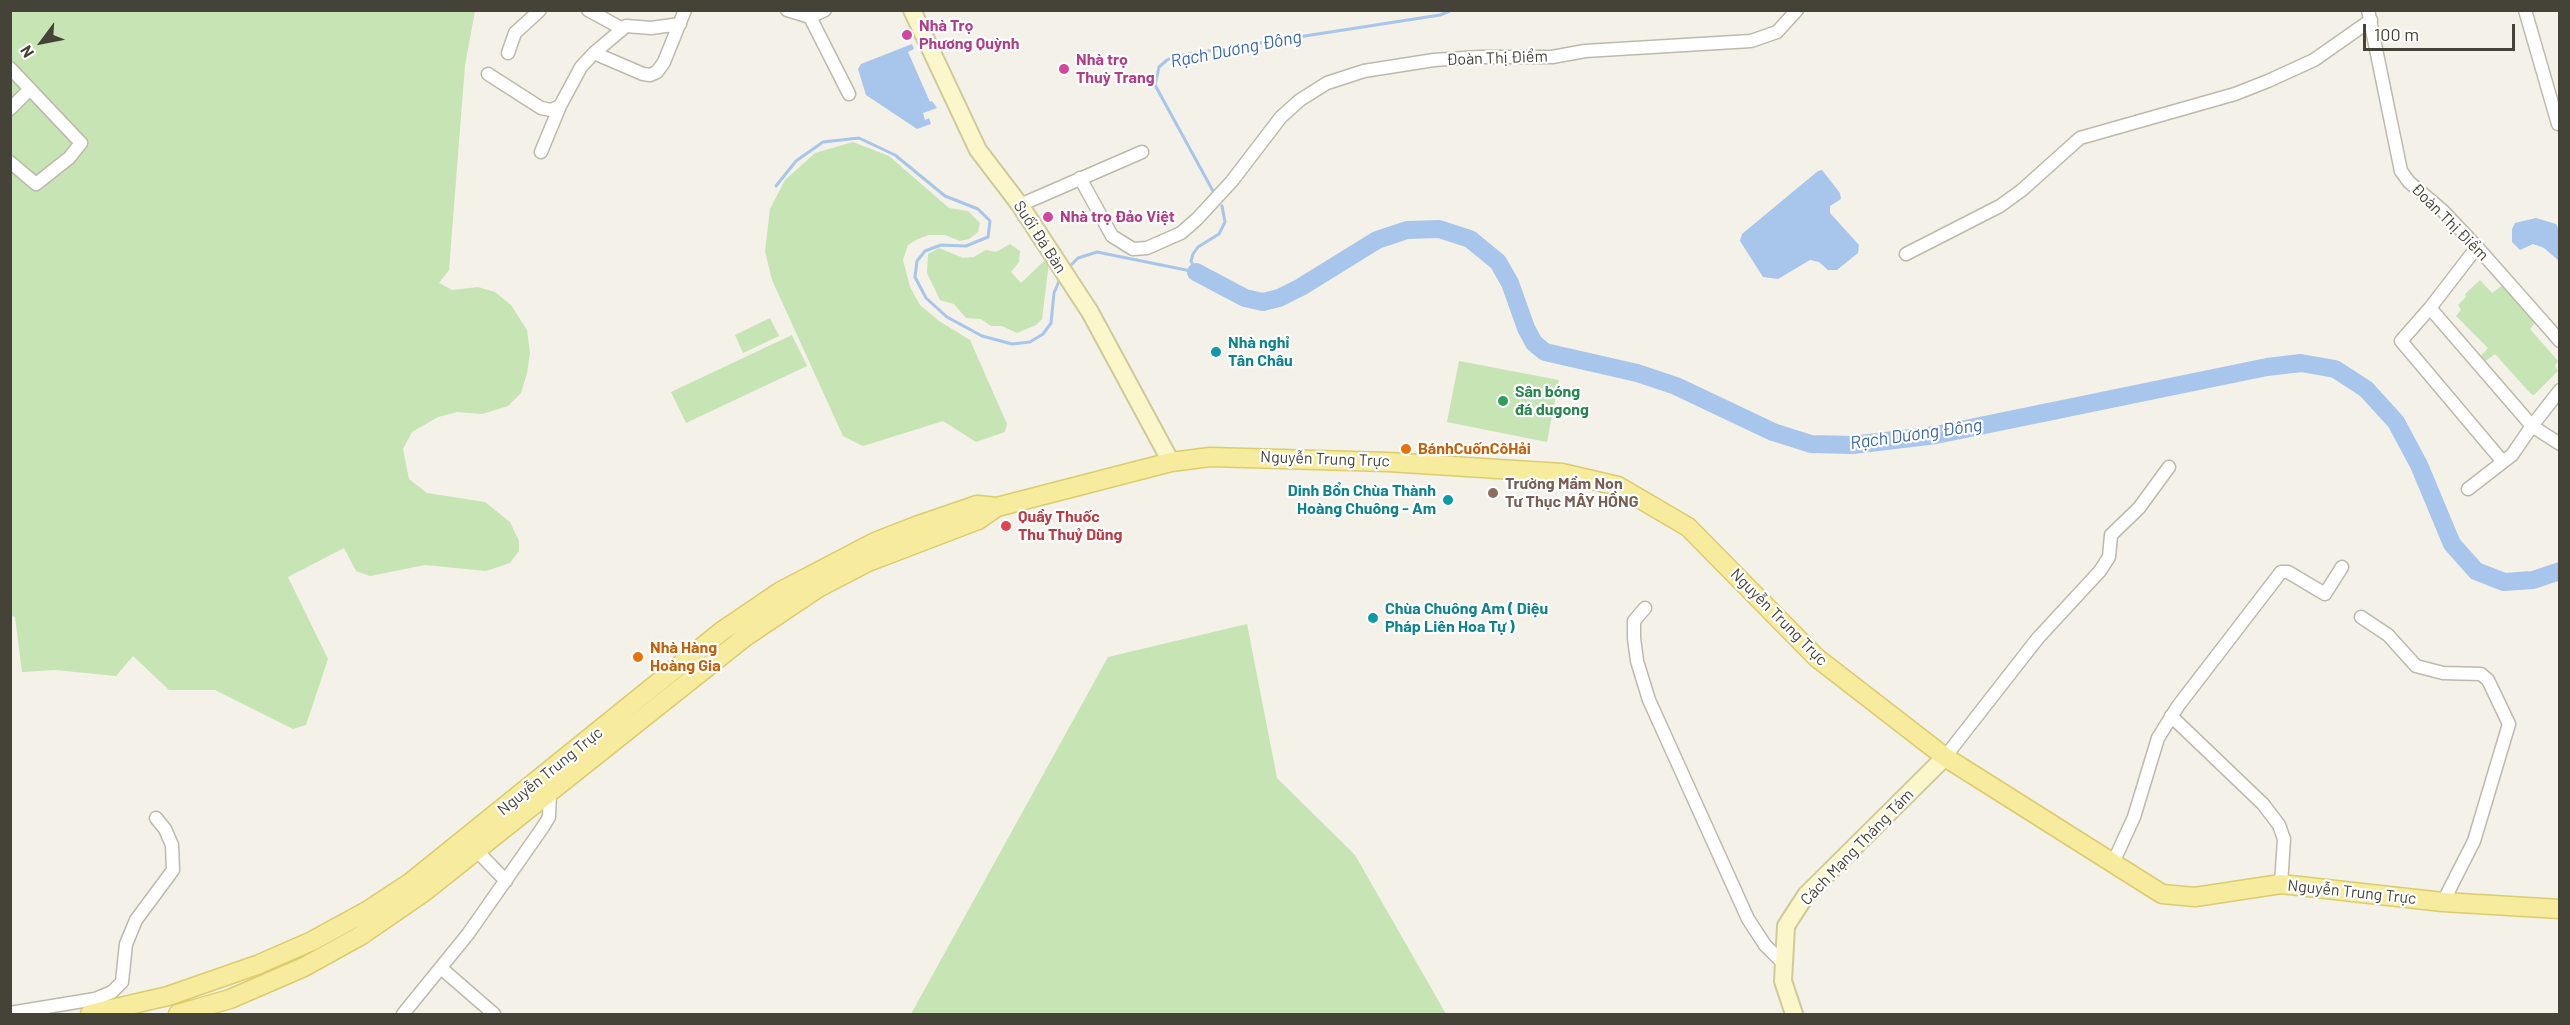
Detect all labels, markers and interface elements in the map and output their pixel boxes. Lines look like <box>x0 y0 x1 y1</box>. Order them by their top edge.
north arrow <box>12 12 72 72</box>
scale bar <box>2366 12 2518 50</box>
place label: Nhà Trọ Phương Quỳnh <box>919 16 1019 54</box>
text: 100 m <box>2374 23 2419 45</box>
water label: Rạch Dương Đông <box>1169 26 1303 72</box>
marker: Nhà Trọ Phương Quỳnh <box>900 28 914 42</box>
text: N <box>15 42 37 61</box>
street label: Đoàn Thị Điểm <box>1446 47 1548 69</box>
place label: Nhà trọ Thuỳ Trang <box>1076 50 1155 88</box>
marker: Nhà trọ Thuỳ Trang <box>1057 62 1071 76</box>
street label: Đoàn Thị Điểm <box>2407 179 2493 265</box>
street label: Suối Đá Bàn <box>1009 197 1071 277</box>
place label: Nhà trọ Đảo Việt <box>1060 207 1175 227</box>
marker: Nhà trọ Đảo Việt <box>1041 210 1055 224</box>
place label: Nhà nghỉ Tân Châu <box>1228 333 1293 371</box>
marker: Nhà nghỉ Tân Châu <box>1209 345 1223 359</box>
place label: Sân bóng đá dugong <box>1515 382 1589 420</box>
marker: Sân bóng đá dugong <box>1496 394 1510 408</box>
water label: Rạch Dương Đông <box>1849 414 1983 454</box>
place label: BánhCuốnCôHải <box>1418 439 1531 459</box>
marker: BánhCuốnCôHải <box>1399 442 1413 456</box>
street label: Nguyễn Trung Trực <box>1260 447 1390 471</box>
place label: Trường Mầm Non Tư Thục MÂY HỒNG <box>1505 474 1638 512</box>
place label: Dinh Bổn Chùa Thành Hoàng Chuông - Am <box>1288 481 1436 519</box>
marker: Trường Mầm Non Tư Thục MÂY HỒNG <box>1486 486 1500 500</box>
marker: Dinh Bổn Chùa Thành Hoàng Chuông - Am <box>1441 493 1455 507</box>
place label: Quầy Thuốc Thu Thuỷ Dũng <box>1018 507 1122 545</box>
marker: Quầy Thuốc Thu Thuỷ Dũng <box>999 519 1013 533</box>
street label: Nguyễn Trung Trực <box>1726 564 1832 670</box>
place label: Chùa Chuông Am ( Diệu Pháp Liên Hoa Tự ) <box>1385 599 1548 637</box>
marker: Chùa Chuông Am ( Diệu Pháp Liên Hoa Tự ) <box>1366 611 1380 625</box>
place label: Nhà Hàng Hoàng Gia <box>650 638 721 676</box>
marker: Nhà Hàng Hoàng Gia <box>631 650 645 664</box>
street label: Nguyễn Trung Trực <box>494 723 606 819</box>
street label: Cách Mạng Tháng Tám <box>1797 785 1917 909</box>
street label: Nguyễn Trung Trực <box>2287 876 2417 908</box>

